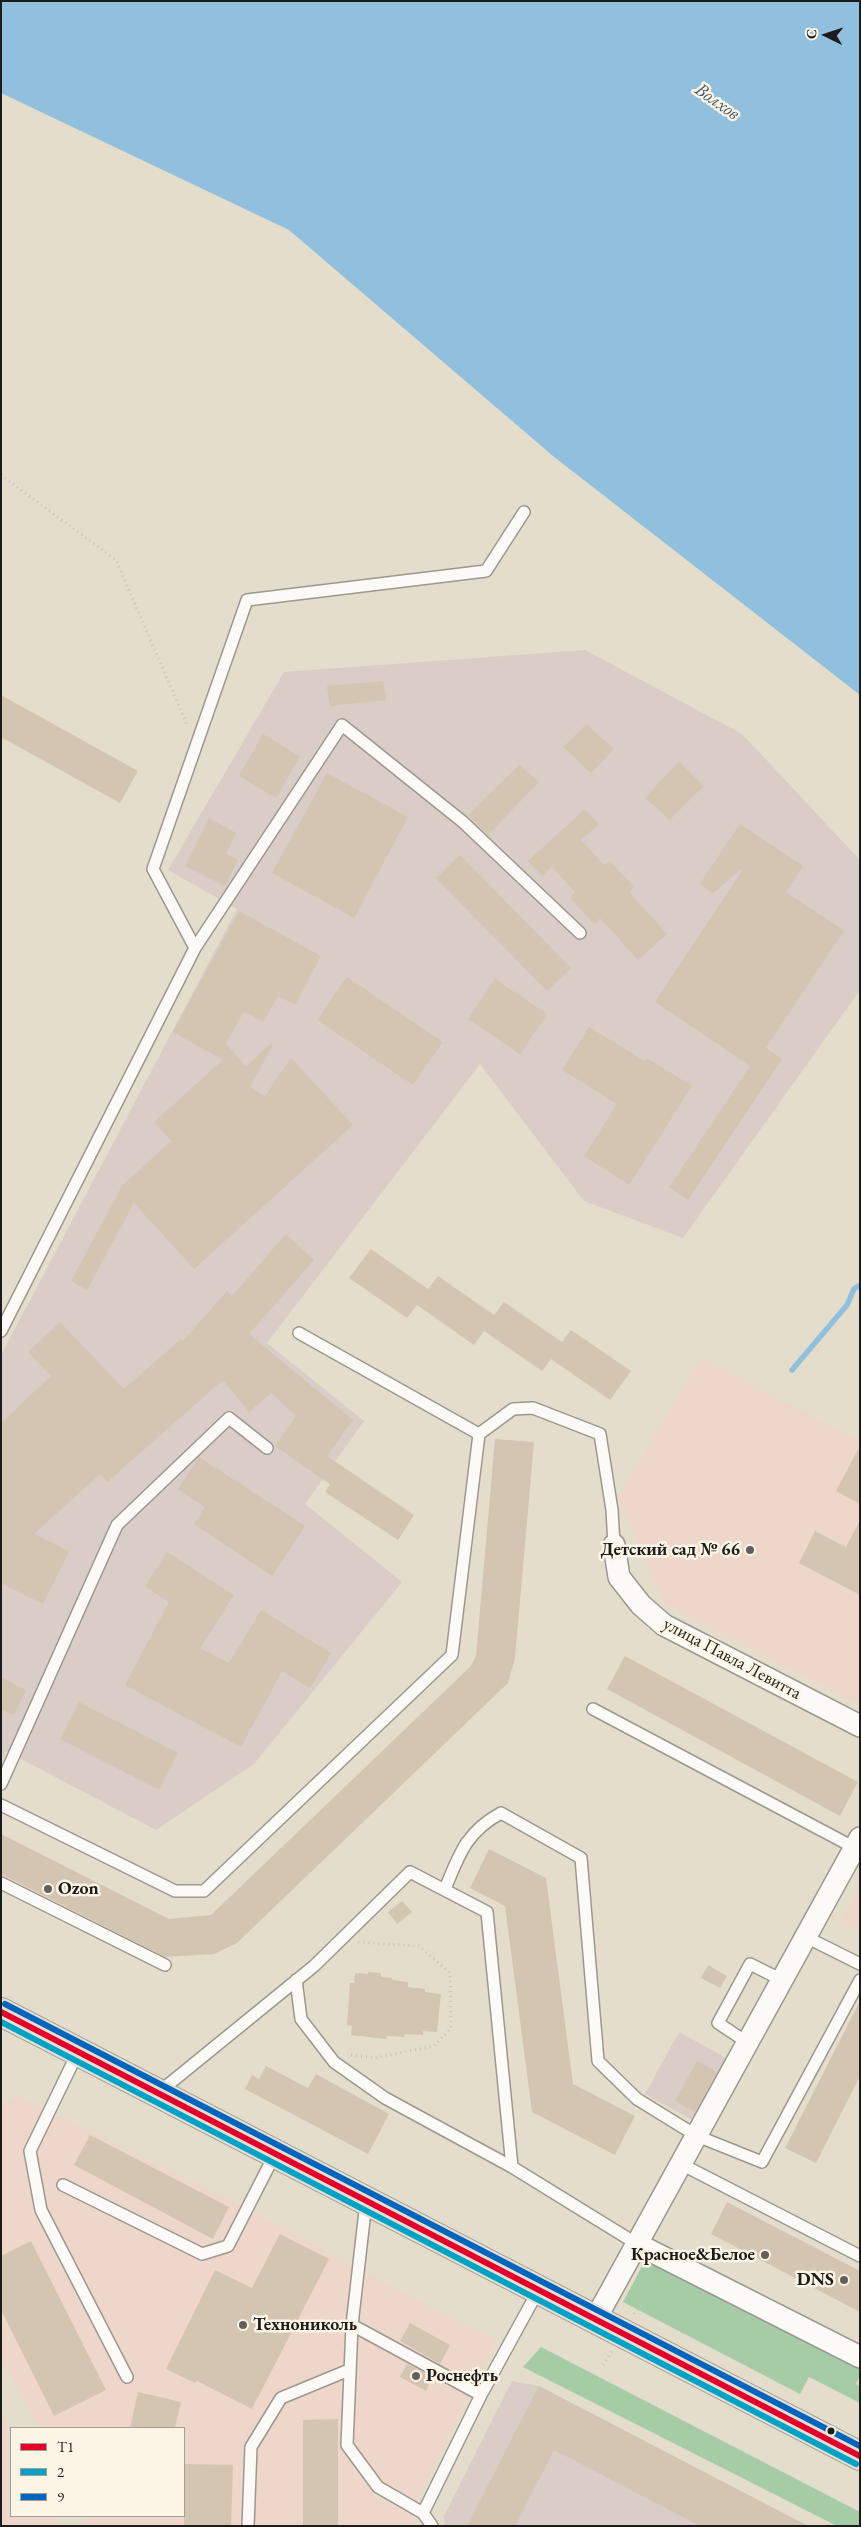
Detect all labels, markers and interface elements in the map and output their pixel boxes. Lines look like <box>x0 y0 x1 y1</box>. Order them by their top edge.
north arrow <box>801 10 851 60</box>
text: С <box>802 28 820 40</box>
water label: Волхов <box>690 78 744 126</box>
place label: Детский сад № 66 <box>600 1539 740 1561</box>
marker: Детский сад № 66 <box>744 1544 756 1556</box>
street label: улица Павла Левитта <box>659 1613 805 1705</box>
place label: Ozon <box>58 1878 99 1900</box>
marker: Ozon <box>42 1883 54 1895</box>
place label: Красное&Белое <box>631 2244 755 2266</box>
marker: Красное&Белое <box>759 2249 771 2261</box>
place label: DNS <box>797 2269 834 2291</box>
marker: DNS <box>838 2274 850 2286</box>
place label: Технониколь <box>253 2314 357 2336</box>
marker: Технониколь <box>237 2319 249 2331</box>
place label: Роснефть <box>426 2365 498 2387</box>
marker: Роснефть <box>410 2370 422 2382</box>
unlabelled marker <box>826 2426 836 2436</box>
legend <box>10 2427 185 2517</box>
text: Т1 <box>57 2437 74 2456</box>
text: 2 <box>57 2462 64 2481</box>
text: 9 <box>57 2487 64 2506</box>

